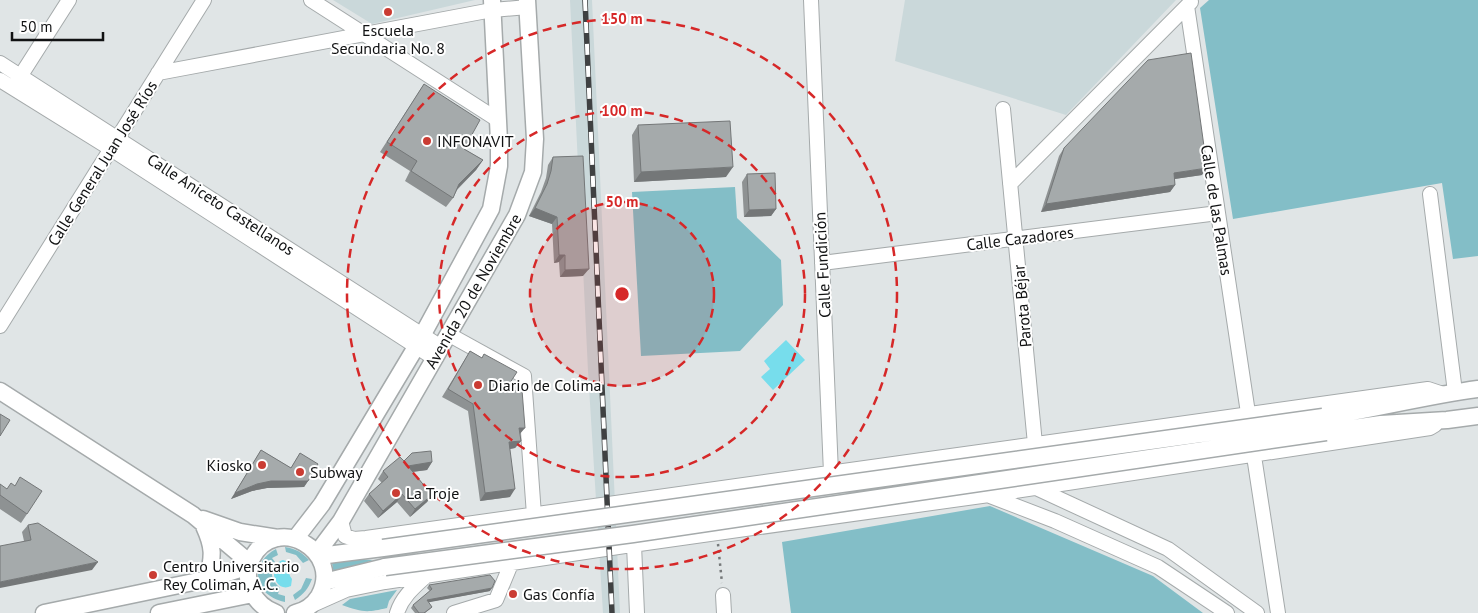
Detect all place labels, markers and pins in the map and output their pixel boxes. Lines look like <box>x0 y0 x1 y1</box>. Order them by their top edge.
marker: Escuela Secundaria No. 8 <box>382 6 394 18</box>
place label: Escuela Secundaria No. 8 <box>331 20 445 58</box>
place label: INFONAVIT <box>437 131 514 151</box>
marker: INFONAVIT <box>421 135 433 147</box>
centre of rings <box>613 285 631 303</box>
place label: Diario de Colima <box>488 375 601 395</box>
marker: Diario de Colima <box>472 379 484 391</box>
place label: Kiosko <box>207 455 252 475</box>
marker: Kiosko <box>256 459 268 471</box>
place label: Subway <box>310 462 363 482</box>
marker: Subway <box>294 466 306 478</box>
place label: La Troje <box>406 483 459 503</box>
marker: La Troje <box>390 487 402 499</box>
place label: Centro Universitario Rey Coliman, A.C. <box>163 556 299 594</box>
marker: Centro Universitario Rey Coliman, A.C. <box>147 569 159 581</box>
place label: Gas Confía <box>523 584 595 604</box>
marker: Gas Confía <box>507 588 519 600</box>

